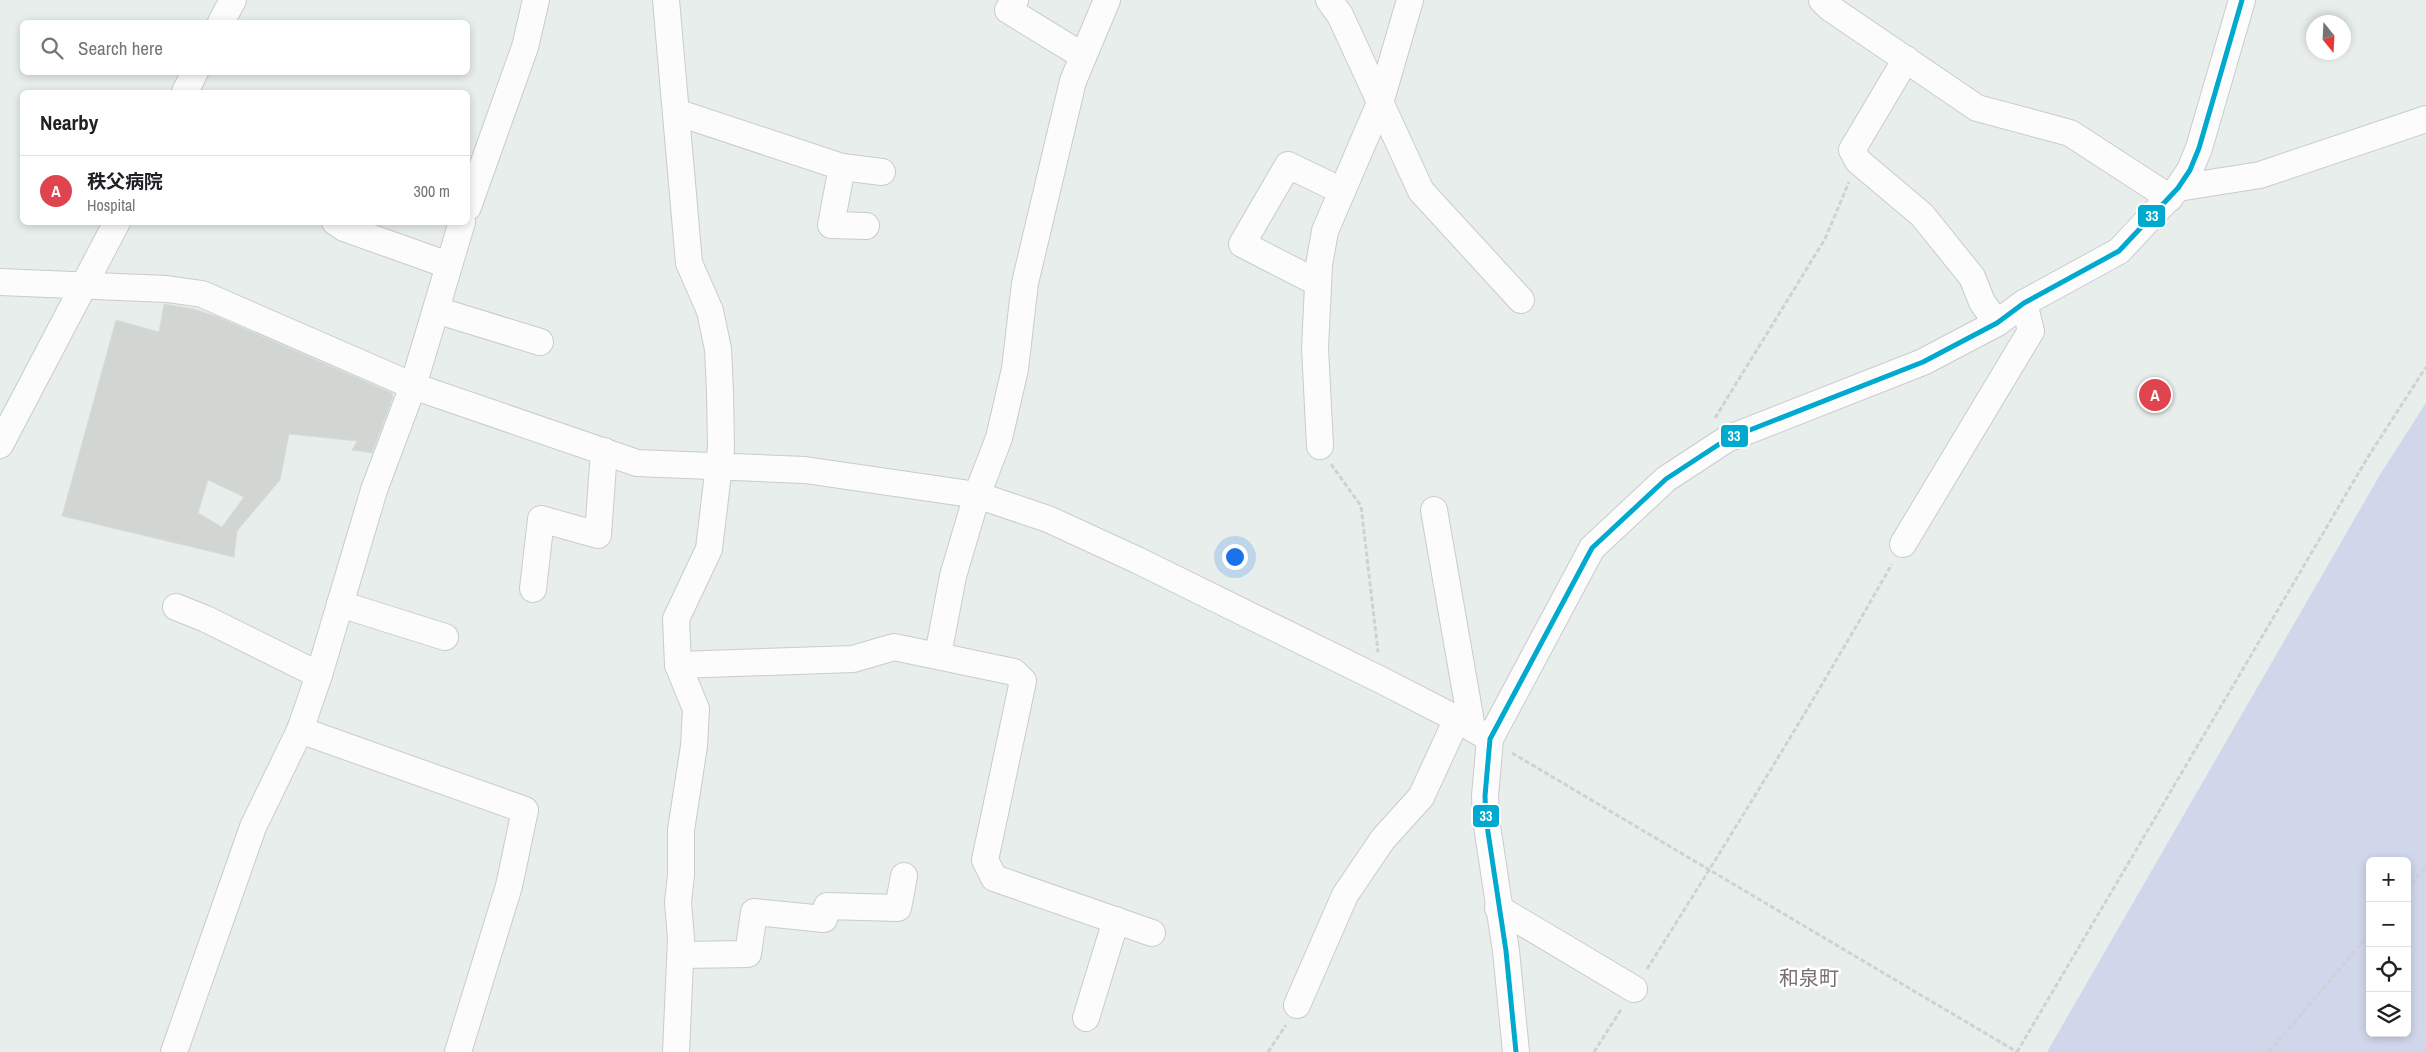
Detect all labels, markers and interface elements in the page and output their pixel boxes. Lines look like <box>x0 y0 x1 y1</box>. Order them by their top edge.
north arrow <box>2306 15 2351 60</box>
search box <box>20 20 470 75</box>
icon: search <box>38 34 66 62</box>
text: Search here <box>78 35 163 61</box>
text: Nearby <box>40 108 98 137</box>
text: 秩父病院 <box>87 168 163 194</box>
text: A <box>51 180 61 202</box>
text: 300 m <box>414 180 450 202</box>
text: Hospital <box>87 194 135 216</box>
line badge: 33 <box>2137 204 2166 228</box>
text: 33 <box>2146 207 2158 225</box>
pin: A <box>2139 376 2171 414</box>
line badge: 33 <box>1720 424 1749 448</box>
text: 33 <box>1728 427 1740 445</box>
your location <box>1222 544 1248 570</box>
line badge: 33 <box>1472 804 1500 828</box>
text: 33 <box>1480 807 1492 825</box>
map controls <box>2366 857 2411 1037</box>
button: + <box>2366 857 2411 902</box>
button: − <box>2366 902 2411 947</box>
button: locate <box>2366 947 2411 992</box>
district label: 和泉町 <box>1779 964 1839 991</box>
button: layers <box>2366 992 2411 1037</box>

